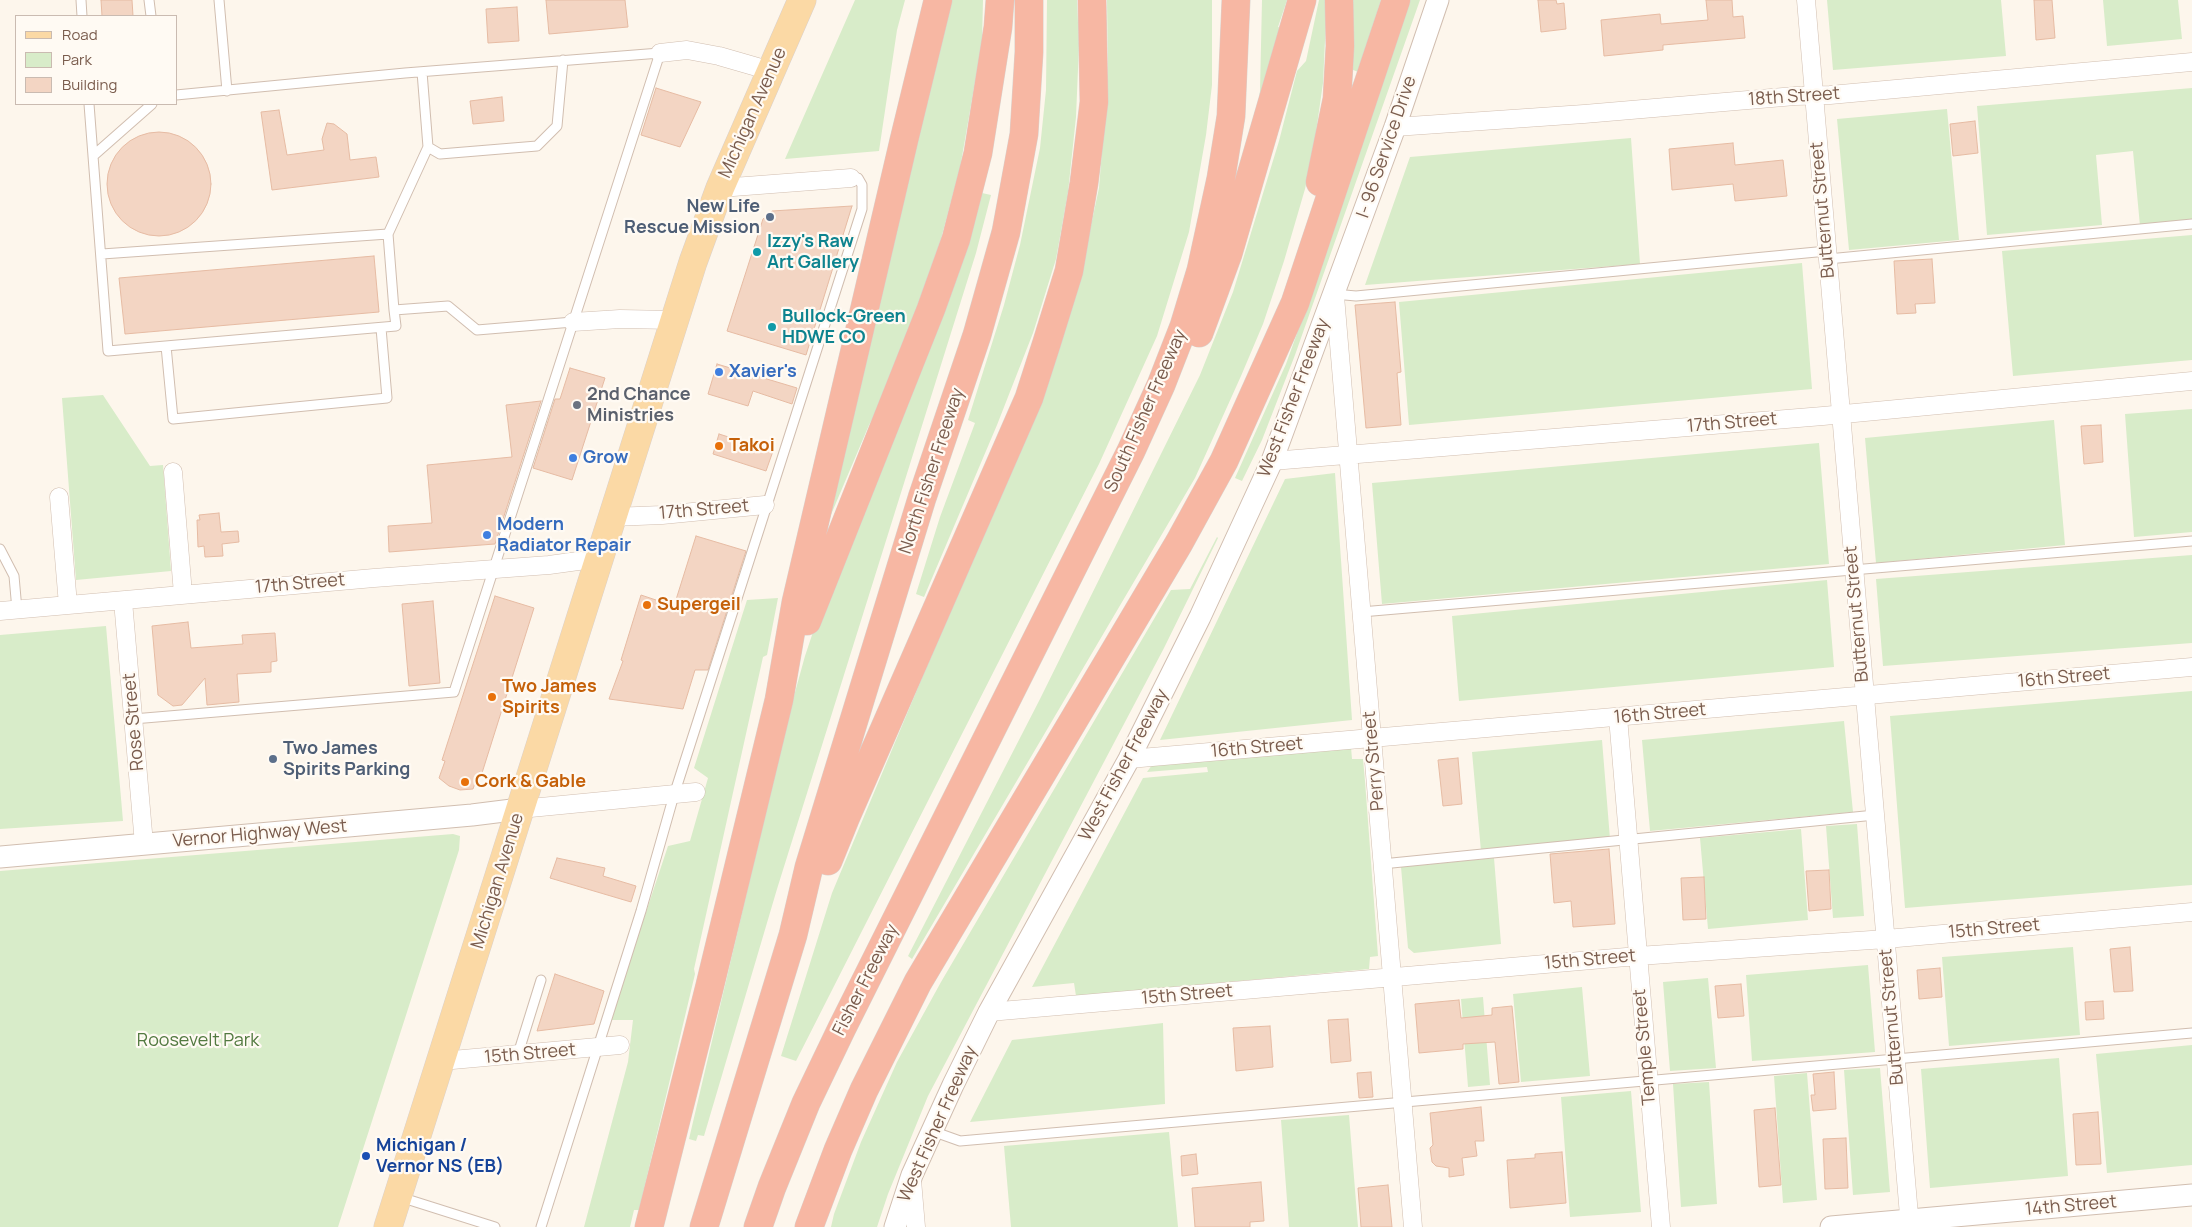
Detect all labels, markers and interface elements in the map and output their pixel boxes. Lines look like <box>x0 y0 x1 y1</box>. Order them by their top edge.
legend <box>15 15 178 105</box>
text: Road <box>62 24 98 45</box>
street label: Michigan Avenue <box>715 44 791 182</box>
text: Park <box>62 49 92 70</box>
street label: I- 96 Service Drive <box>1353 73 1421 221</box>
text: Building <box>62 74 117 95</box>
street label: 18th Street <box>1747 83 1841 111</box>
street label: Butternut Street <box>1806 141 1840 279</box>
place label: New Life Rescue Mission <box>624 196 760 238</box>
marker: New Life Rescue Mission <box>764 211 776 223</box>
place label: Izzy's Raw Art Gallery <box>767 231 859 274</box>
marker: Izzy's Raw Art Gallery <box>751 246 763 258</box>
place label: Bullock-Green HDWE CO <box>782 306 906 348</box>
street label: West Fisher Freeway <box>1254 315 1334 481</box>
marker: Bullock-Green HDWE CO <box>766 321 778 333</box>
street label: South Fisher Freeway <box>1100 326 1192 496</box>
place label: Xavier's <box>729 361 797 383</box>
marker: Xavier's <box>713 366 725 378</box>
place label: 2nd Chance Ministries <box>587 384 690 426</box>
street label: North Fisher Freeway <box>895 385 969 557</box>
marker: 2nd Chance Ministries <box>571 399 583 411</box>
street label: 17th Street <box>1686 408 1778 438</box>
place label: Takoi <box>729 435 775 457</box>
marker: Takoi <box>713 440 725 452</box>
place label: Grow <box>583 447 628 469</box>
marker: Grow <box>567 452 579 464</box>
street label: 17th Street <box>658 495 750 525</box>
place label: Modern Radiator Repair <box>497 514 631 556</box>
marker: Modern Radiator Repair <box>481 529 493 541</box>
street label: Butternut Street <box>1840 545 1874 683</box>
street label: 17th Street <box>254 569 346 599</box>
place label: Supergeil <box>657 594 741 616</box>
marker: Supergeil <box>641 599 653 611</box>
street label: 16th Street <box>2017 663 2111 693</box>
street label: Rose Street <box>119 672 149 772</box>
place label: Two James Spirits <box>502 676 597 719</box>
street label: West Fisher Freeway <box>1075 685 1173 845</box>
marker: Two James Spirits <box>486 691 498 703</box>
street label: 16th Street <box>1613 699 1707 729</box>
street label: Perry Street <box>1359 710 1389 812</box>
street label: 16th Street <box>1210 733 1304 763</box>
place label: Two James Spirits Parking <box>283 738 410 781</box>
marker: Two James Spirits Parking <box>267 753 279 765</box>
place label: Cork & Gable <box>475 771 586 793</box>
marker: Cork & Gable <box>459 776 471 788</box>
street label: Michigan Avenue <box>467 811 529 951</box>
street label: Vernor Highway West <box>172 816 348 852</box>
street label: 15th Street <box>1947 914 2041 944</box>
street label: Fisher Freeway <box>829 921 903 1039</box>
street label: 15th Street <box>1543 945 1637 975</box>
street label: Butternut Street <box>1875 948 1909 1086</box>
street label: 15th Street <box>1140 980 1234 1010</box>
street label: Temple Street <box>1629 988 1661 1106</box>
park label: Roosevelt Park <box>137 1030 259 1052</box>
street label: 15th Street <box>483 1039 577 1069</box>
street label: West Fisher Freeway <box>894 1042 982 1206</box>
place label: Michigan / Vernor NS (EB) <box>376 1135 504 1178</box>
marker: Michigan / Vernor NS (EB) <box>360 1150 372 1162</box>
street label: 14th Street <box>2024 1191 2118 1221</box>

